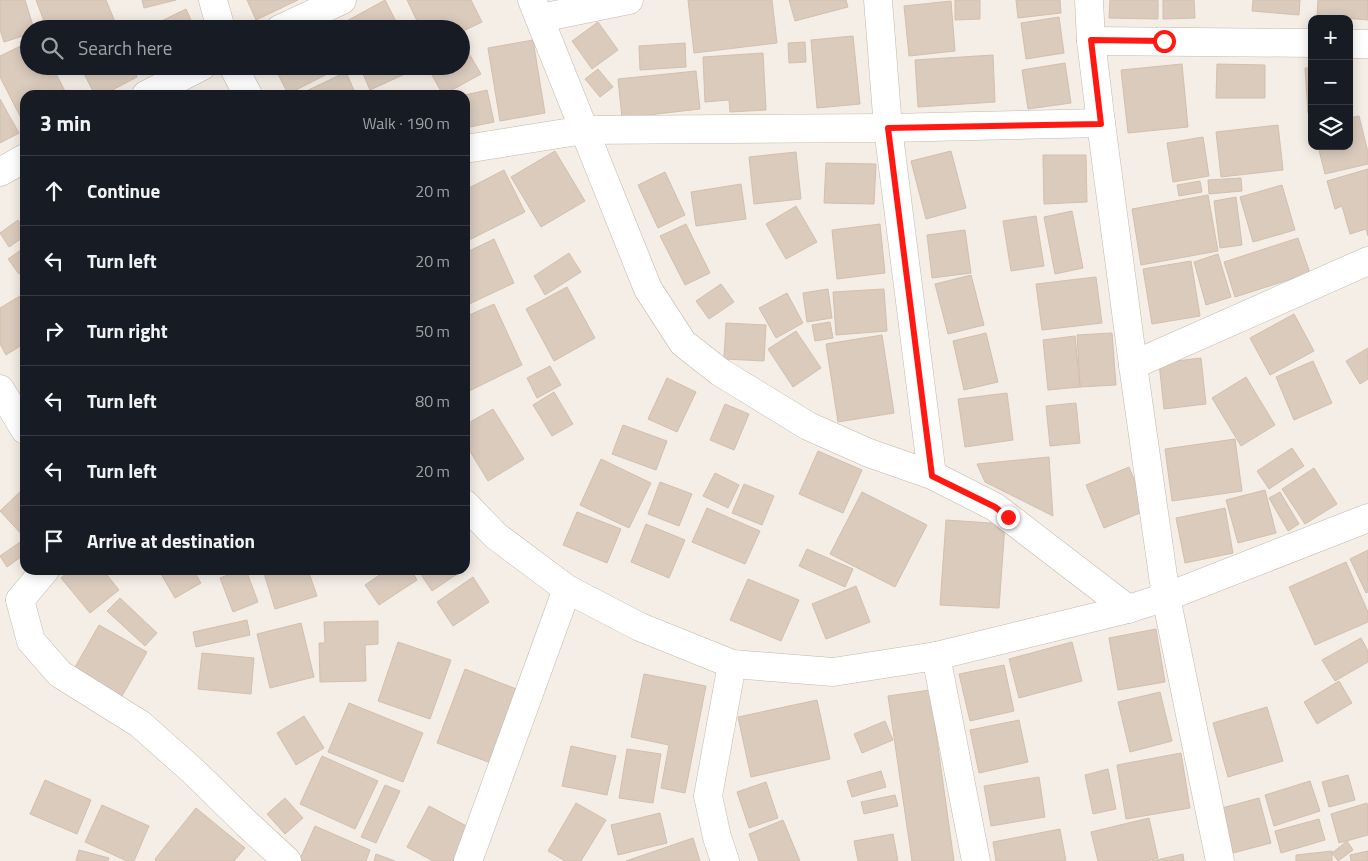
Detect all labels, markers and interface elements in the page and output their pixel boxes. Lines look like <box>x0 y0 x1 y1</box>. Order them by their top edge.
map controls <box>1308 15 1353 150</box>
button: + <box>1308 15 1353 60</box>
search box <box>20 20 470 75</box>
route start <box>1153 30 1176 53</box>
text: Search here <box>78 33 172 62</box>
icon: search <box>38 34 66 62</box>
button: − <box>1308 60 1353 105</box>
button: layers <box>1308 105 1353 150</box>
text: 3 min <box>40 107 91 139</box>
text: Walk · 190 m <box>362 111 450 135</box>
text: Continue <box>87 176 160 205</box>
icon: ahead <box>40 177 68 205</box>
text: 20 m <box>415 179 450 203</box>
text: Turn left <box>87 246 157 275</box>
icon: left <box>40 247 68 275</box>
text: 20 m <box>415 249 450 273</box>
text: Turn right <box>87 316 168 345</box>
icon: right <box>40 317 68 345</box>
text: 50 m <box>415 319 450 343</box>
text: Turn left <box>87 386 157 415</box>
icon: left <box>40 387 68 415</box>
text: 80 m <box>415 389 450 413</box>
text: Turn left <box>87 456 157 485</box>
icon: left <box>40 457 68 485</box>
text: 20 m <box>415 459 450 483</box>
route end <box>997 506 1020 529</box>
text: Arrive at destination <box>87 526 255 555</box>
icon: arrive <box>40 527 68 555</box>

